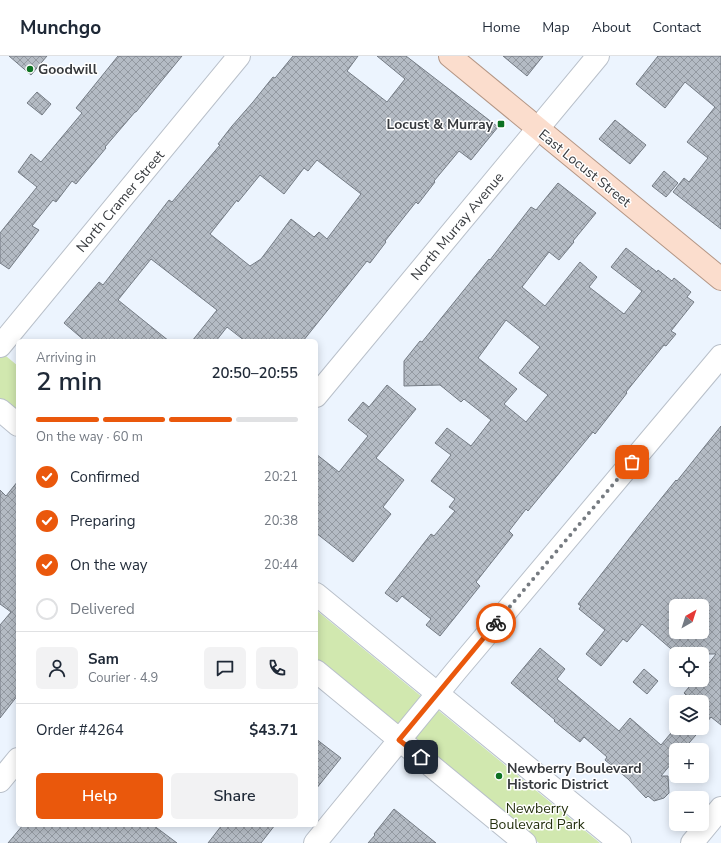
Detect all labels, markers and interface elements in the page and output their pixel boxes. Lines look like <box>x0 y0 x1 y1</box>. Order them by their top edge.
text: Munchgo <box>20 15 101 41</box>
text: Home <box>482 18 520 37</box>
text: Map <box>542 18 570 37</box>
text: About <box>592 18 631 37</box>
text: Contact <box>653 18 701 37</box>
place label: Goodwill <box>38 60 98 79</box>
marker: Goodwill <box>25 64 35 74</box>
place label: Locust & Murray <box>386 115 494 134</box>
marker: Locust & Murray <box>496 119 506 129</box>
street label: East Locust Street <box>535 125 635 212</box>
street label: North Cramer Street <box>72 146 169 256</box>
street label: North Murray Avenue <box>407 168 508 284</box>
text: Arriving in <box>36 349 96 367</box>
text: 20:50–20:55 <box>211 363 298 383</box>
text: 2 min <box>36 364 102 399</box>
text: On the way · 60 m <box>36 428 143 446</box>
pin <box>615 445 649 479</box>
icon: bag <box>621 451 643 473</box>
icon: check <box>36 466 58 488</box>
text: Confirmed <box>70 467 140 487</box>
text: 20:21 <box>264 468 298 486</box>
icon: check <box>36 510 58 532</box>
text: Preparing <box>70 511 135 531</box>
text: 20:38 <box>264 512 298 530</box>
icon: check <box>36 554 58 576</box>
text: On the way <box>70 555 148 575</box>
text: 20:44 <box>264 556 298 574</box>
text: Delivered <box>70 599 135 619</box>
north arrow <box>669 599 709 639</box>
map controls <box>669 599 709 831</box>
courier <box>476 603 516 643</box>
icon: bike <box>485 612 507 634</box>
button: person <box>36 647 78 689</box>
button: chat <box>204 647 246 689</box>
button: phone <box>256 647 298 689</box>
button: locate <box>669 647 709 687</box>
text: Sam <box>88 649 119 669</box>
text: Courier · 4.9 <box>88 669 158 687</box>
button: layers <box>669 695 709 735</box>
text: Order #4264 <box>36 720 124 740</box>
text: $43.71 <box>249 720 298 740</box>
pin <box>404 740 438 774</box>
button: + <box>669 743 709 783</box>
icon: home <box>410 746 432 768</box>
place label: Newberry Boulevard Historic District <box>507 759 642 794</box>
marker: Newberry Boulevard Historic District <box>494 771 504 781</box>
button: Help <box>36 773 163 819</box>
button: Share <box>171 773 298 819</box>
button: − <box>669 791 709 831</box>
park label: Newberry Boulevard Park <box>489 799 586 834</box>

